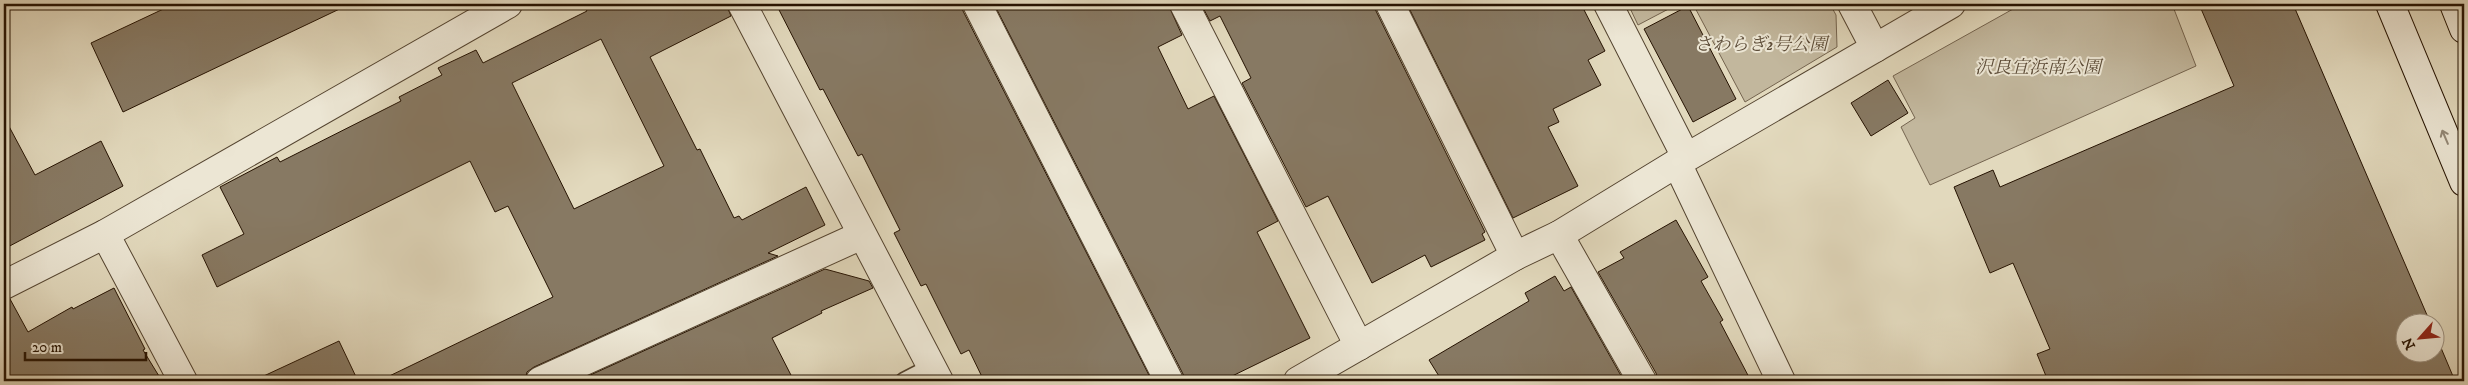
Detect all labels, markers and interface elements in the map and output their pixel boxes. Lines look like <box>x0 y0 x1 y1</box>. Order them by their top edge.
park label: さわらぎ2号公園 <box>1695 34 1830 56</box>
park label: 沢良宜浜南公園 <box>1975 57 2104 79</box>
one-way arrow <box>2440 130 2449 145</box>
north arrow <box>2396 312 2446 362</box>
scale bar <box>25 330 146 362</box>
text: N <box>2398 334 2420 353</box>
text: 20 m <box>32 338 62 357</box>

